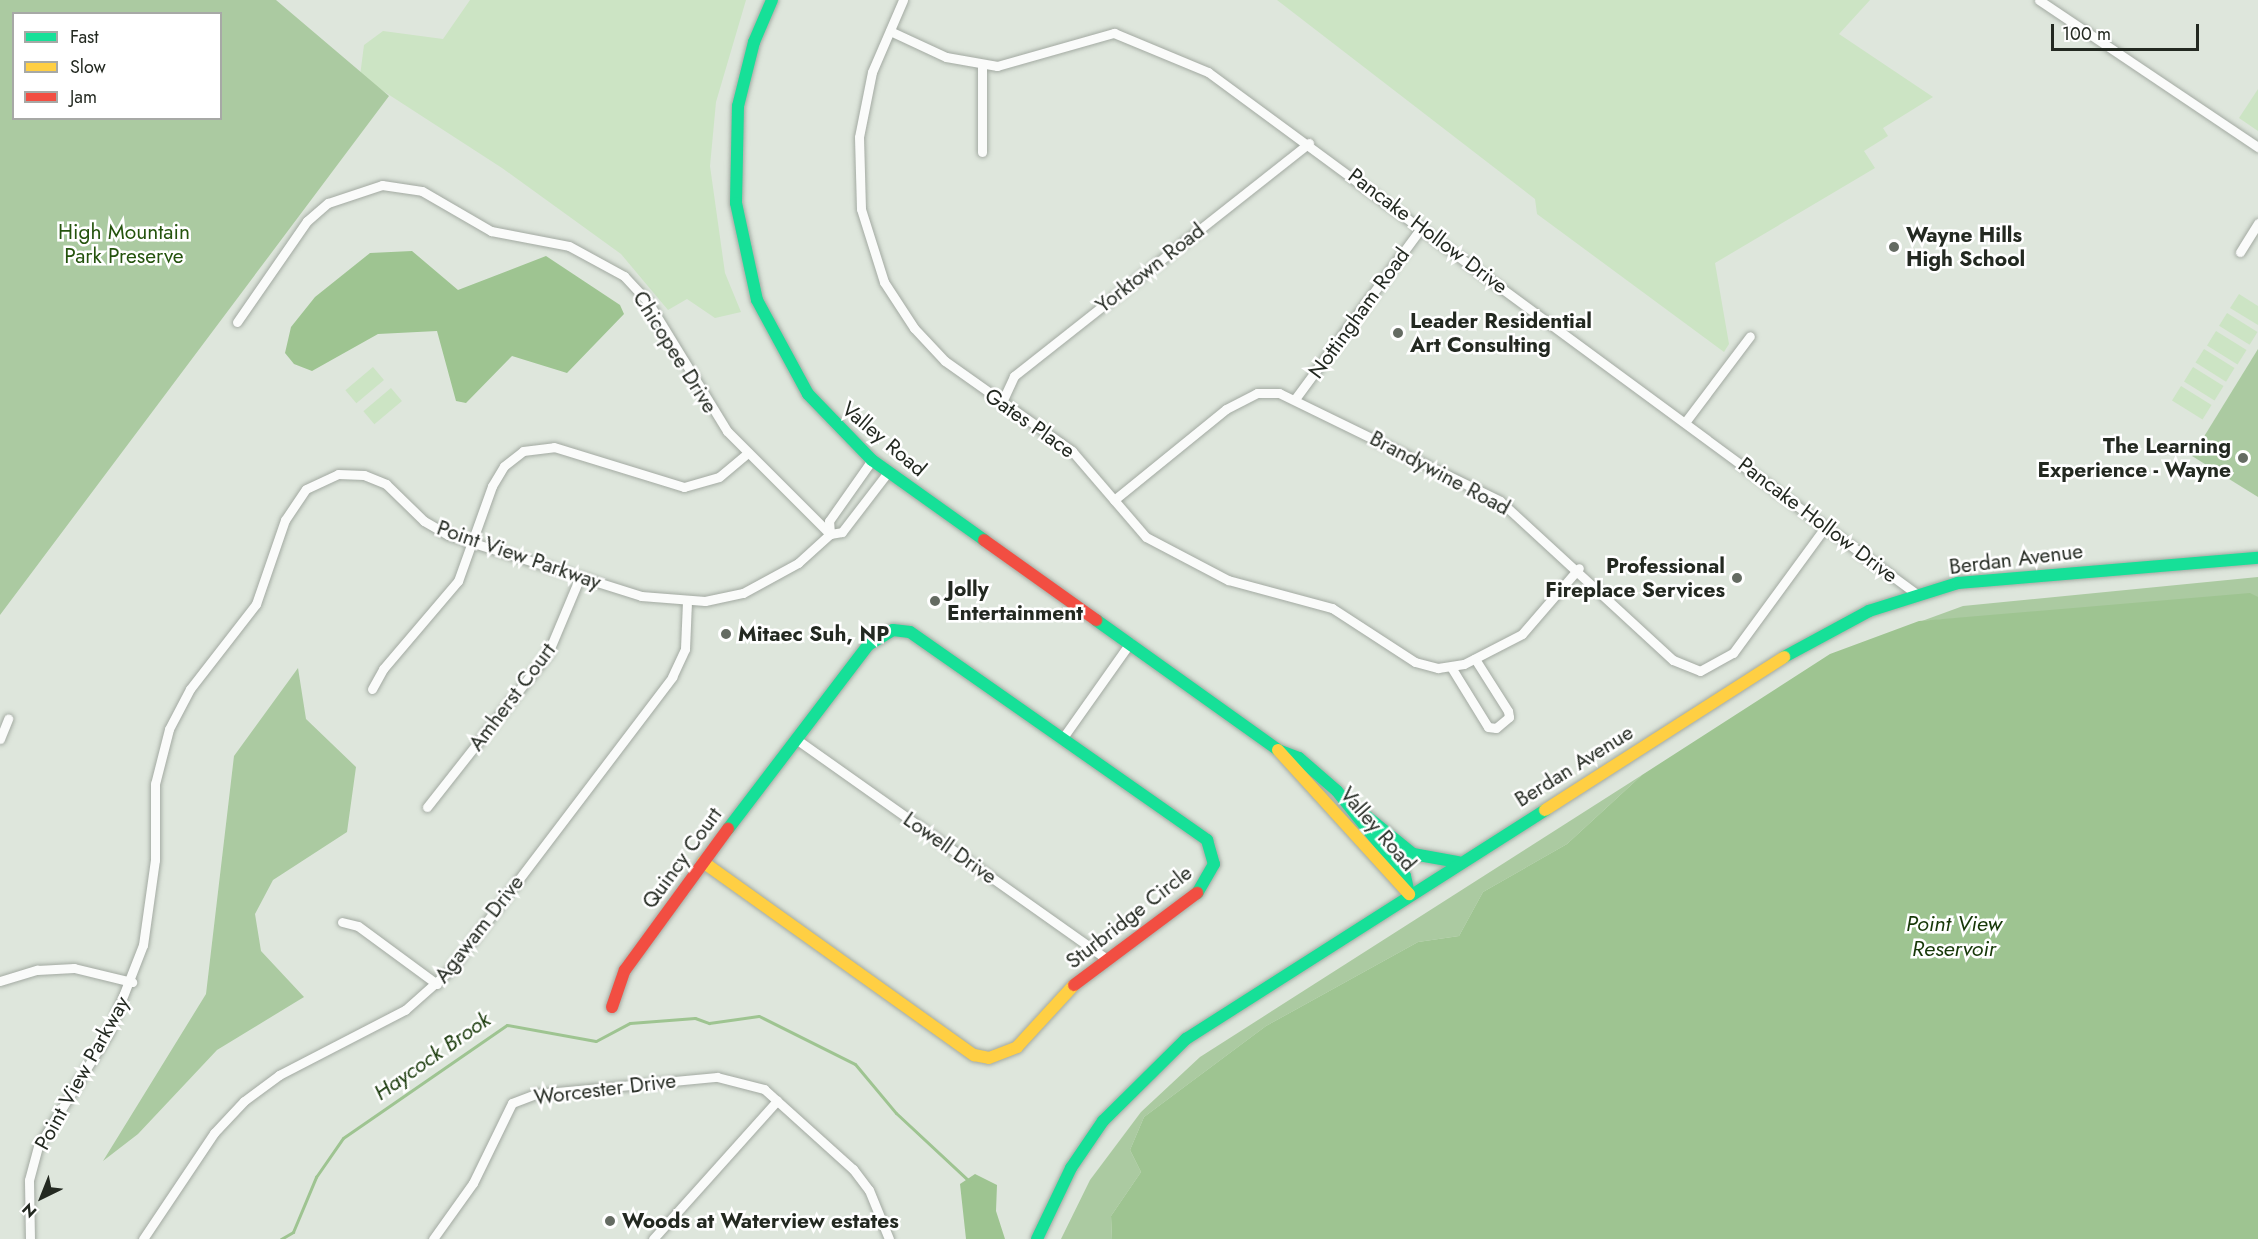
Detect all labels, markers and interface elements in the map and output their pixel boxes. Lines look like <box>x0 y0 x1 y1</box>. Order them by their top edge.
legend <box>12 12 222 120</box>
scale bar <box>2054 12 2202 50</box>
text: 100 m <box>2062 21 2111 47</box>
text: Fast <box>70 24 99 50</box>
text: Slow <box>70 54 106 80</box>
text: Jam <box>70 84 97 110</box>
street label: Pancake Hollow Drive <box>1343 163 1513 299</box>
street label: Yorktown Road <box>1091 218 1209 318</box>
park label: High Mountain Park Preserve <box>58 219 190 269</box>
place label: Wayne Hills High School <box>1906 222 2025 272</box>
marker: Wayne Hills High School <box>1887 240 1901 254</box>
street label: Nottingham Road <box>1303 243 1415 383</box>
street label: Chicopee Drive <box>627 286 723 418</box>
place label: Leader Residential Art Consulting <box>1410 308 1592 358</box>
marker: Leader Residential Art Consulting <box>1391 326 1405 340</box>
street label: Gates Place <box>980 383 1080 463</box>
street label: Valley Road <box>837 396 931 482</box>
street label: Brandywine Road <box>1366 425 1514 521</box>
place label: The Learning Experience - Wayne <box>2037 433 2231 483</box>
marker: The Learning Experience - Wayne <box>2236 451 2250 465</box>
street label: Pancake Hollow Drive <box>1733 452 1903 588</box>
street label: Point View Parkway <box>434 515 604 595</box>
street label: Berdan Avenue <box>1948 538 2084 580</box>
place label: Professional Fireplace Services <box>1545 553 1725 603</box>
marker: Professional Fireplace Services <box>1730 571 1744 585</box>
place label: Jolly Entertainment <box>947 576 1083 626</box>
marker: Jolly Entertainment <box>928 594 942 608</box>
place label: Mitaec Suh, NP <box>738 621 889 647</box>
marker: Mitaec Suh, NP <box>719 627 733 641</box>
street label: Amherst Court <box>463 638 561 756</box>
street label: Berdan Avenue <box>1510 720 1638 812</box>
street label: Valley Road <box>1335 782 1421 876</box>
street label: Quincy Court <box>637 803 727 913</box>
street label: Lowell Drive <box>899 807 1001 889</box>
street label: Sturbridge Circle <box>1061 860 1197 974</box>
street label: Agawam Drive <box>429 870 529 988</box>
water label: Point View Reservoir <box>1906 910 2002 962</box>
street label: Point View Parkway <box>29 992 135 1154</box>
water label: Haycock Brook <box>369 1006 495 1106</box>
street label: Worcester Drive <box>533 1068 677 1110</box>
north arrow <box>12 1167 72 1227</box>
text: N <box>17 1198 42 1223</box>
place label: Woods at Waterview estates <box>622 1208 899 1234</box>
marker: Woods at Waterview estates <box>603 1214 617 1228</box>

